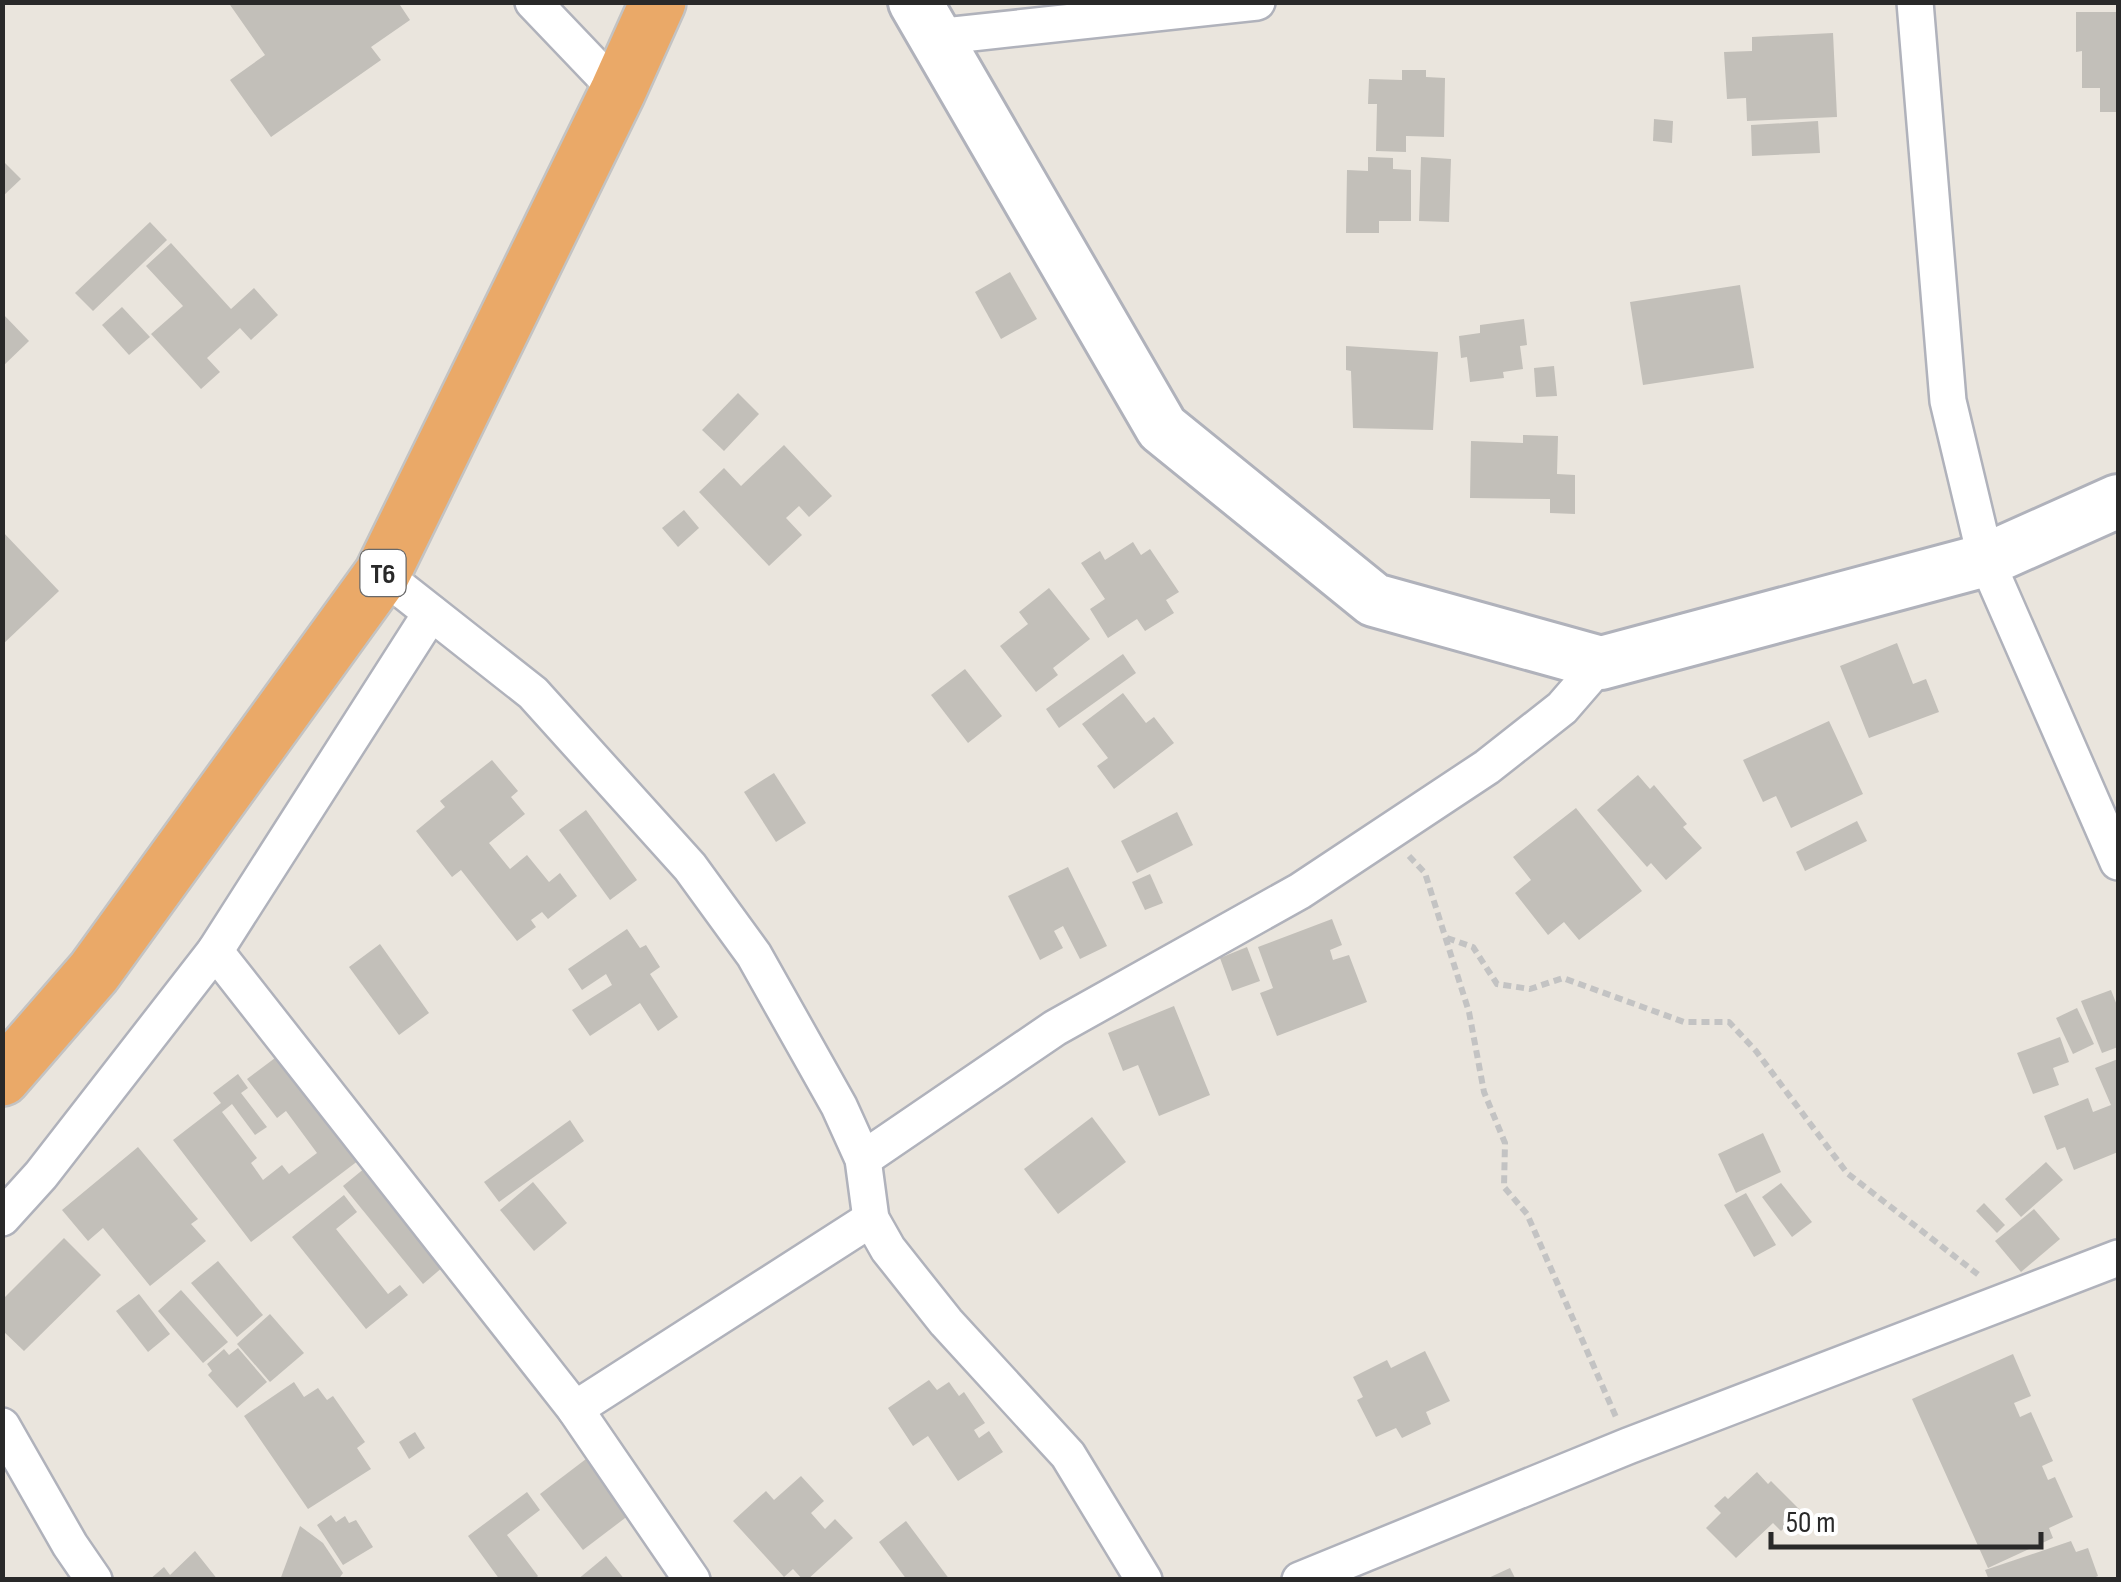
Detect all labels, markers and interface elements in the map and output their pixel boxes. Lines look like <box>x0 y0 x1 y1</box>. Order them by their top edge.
road number: T6 <box>360 550 406 596</box>
scale bar <box>1771 1487 2041 1549</box>
text: 50 m <box>1786 1505 1835 1541</box>

